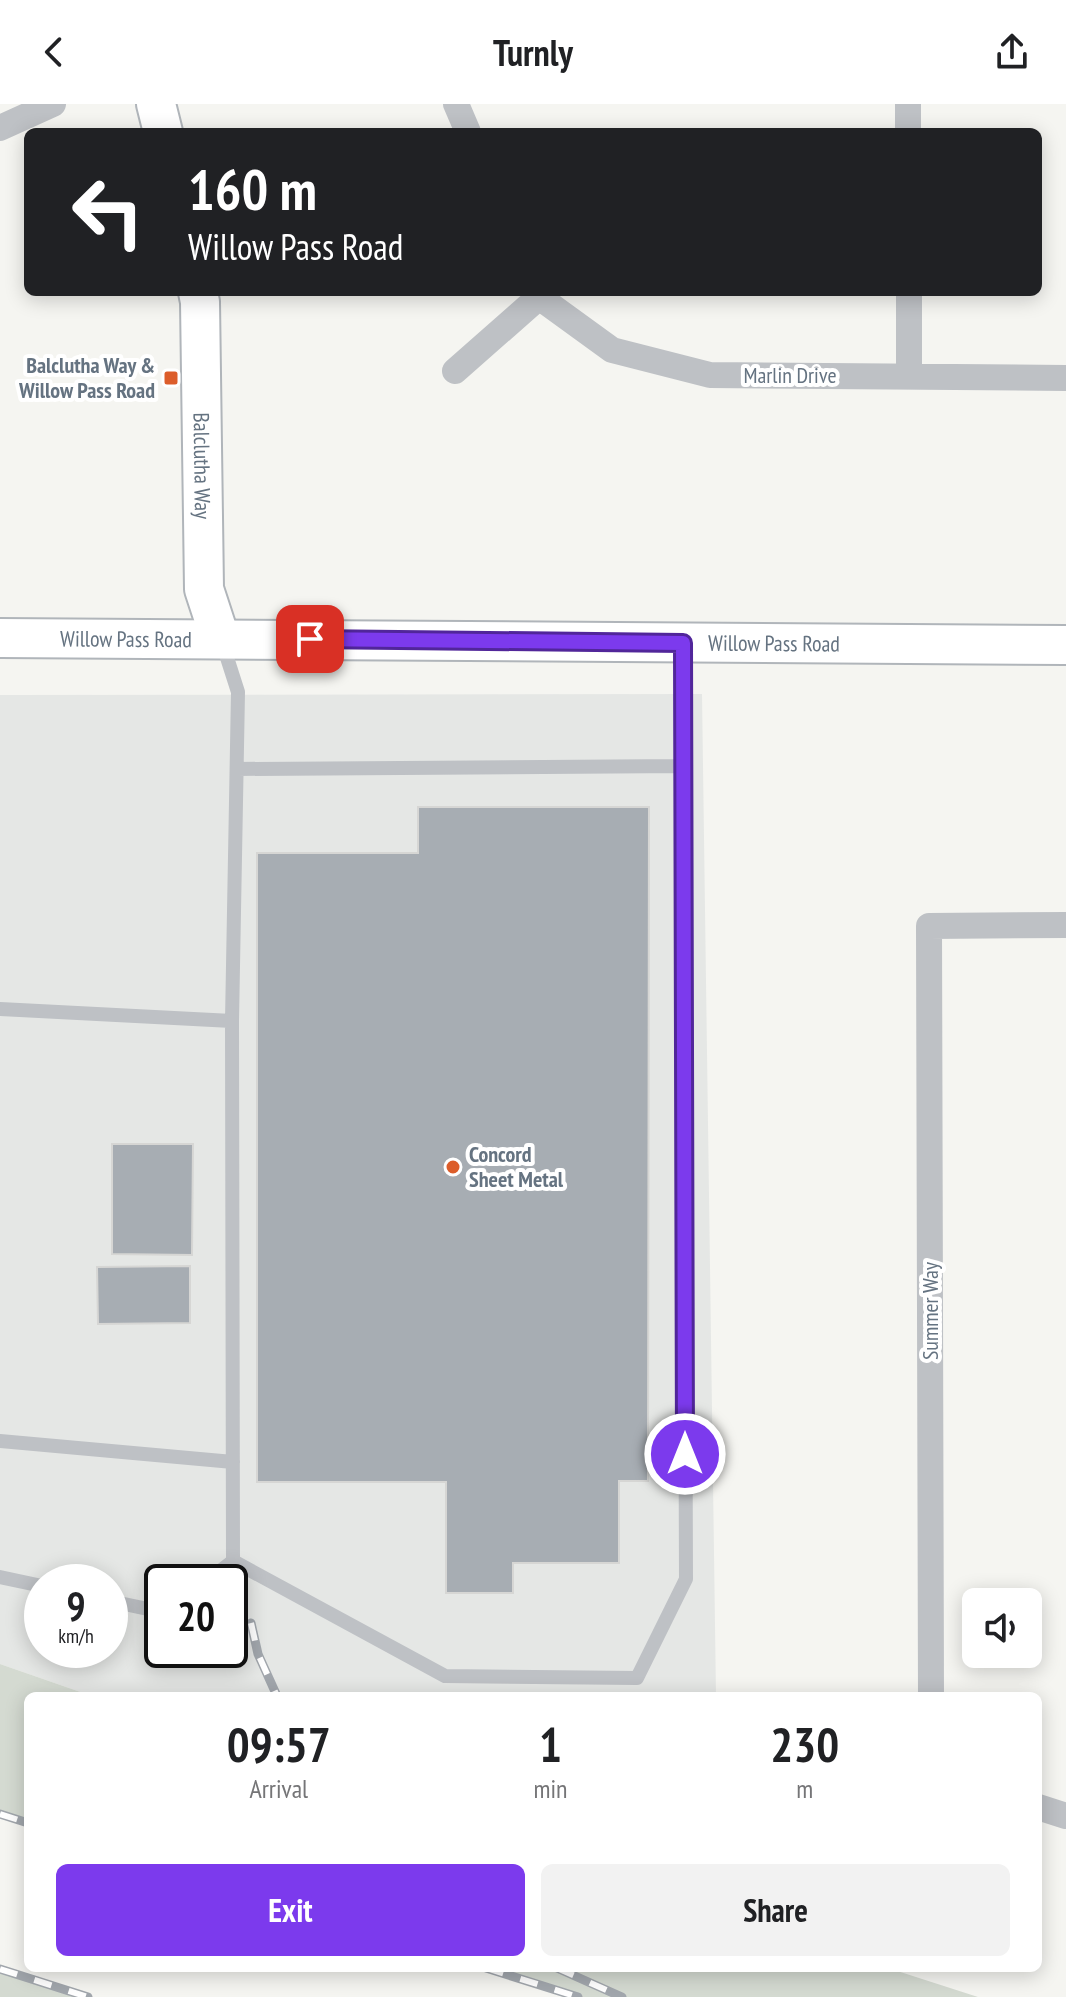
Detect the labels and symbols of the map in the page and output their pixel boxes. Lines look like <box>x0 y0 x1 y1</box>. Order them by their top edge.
place label: Balclutha Way & Willow Pass Road <box>18 351 155 404</box>
street label: Marlin Drive <box>743 361 837 389</box>
marker: Balclutha Way & Willow Pass Road <box>162 369 180 387</box>
street label: Balclutha Way <box>188 412 217 520</box>
pin <box>276 605 344 673</box>
street label: Willow Pass Road <box>60 624 192 653</box>
street label: Willow Pass Road <box>708 629 840 658</box>
place label: Concord Sheet Metal <box>469 1140 564 1193</box>
marker: Concord Sheet Metal <box>444 1158 462 1176</box>
street label: Summer Way <box>916 1261 944 1360</box>
position arrow <box>643 1412 727 1496</box>
speed limit sign: 20 <box>144 1564 248 1668</box>

